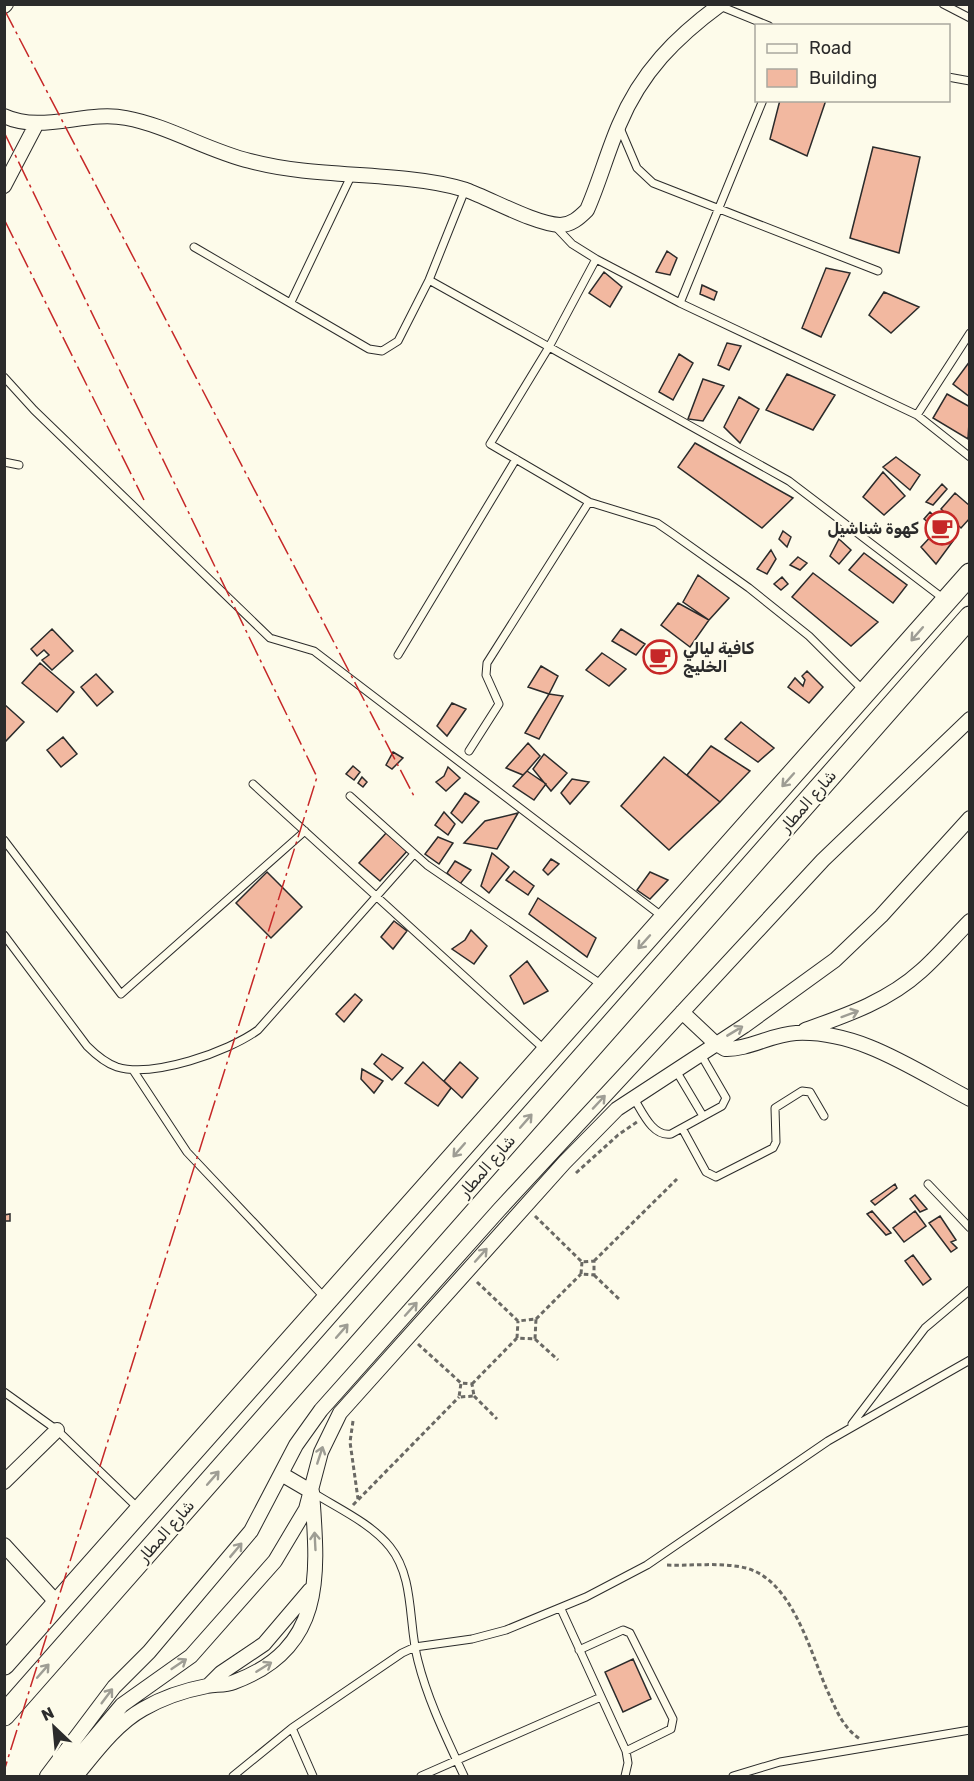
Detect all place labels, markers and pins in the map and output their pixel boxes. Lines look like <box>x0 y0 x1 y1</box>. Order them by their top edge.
cafe icon: كهوة شناشيل <box>924 510 960 546</box>
place label: كهوة شناشيل <box>828 519 919 538</box>
cafe icon: كافية ليالي الخليج <box>642 639 678 675</box>
place label: كافية ليالي الخليج <box>683 639 754 678</box>

